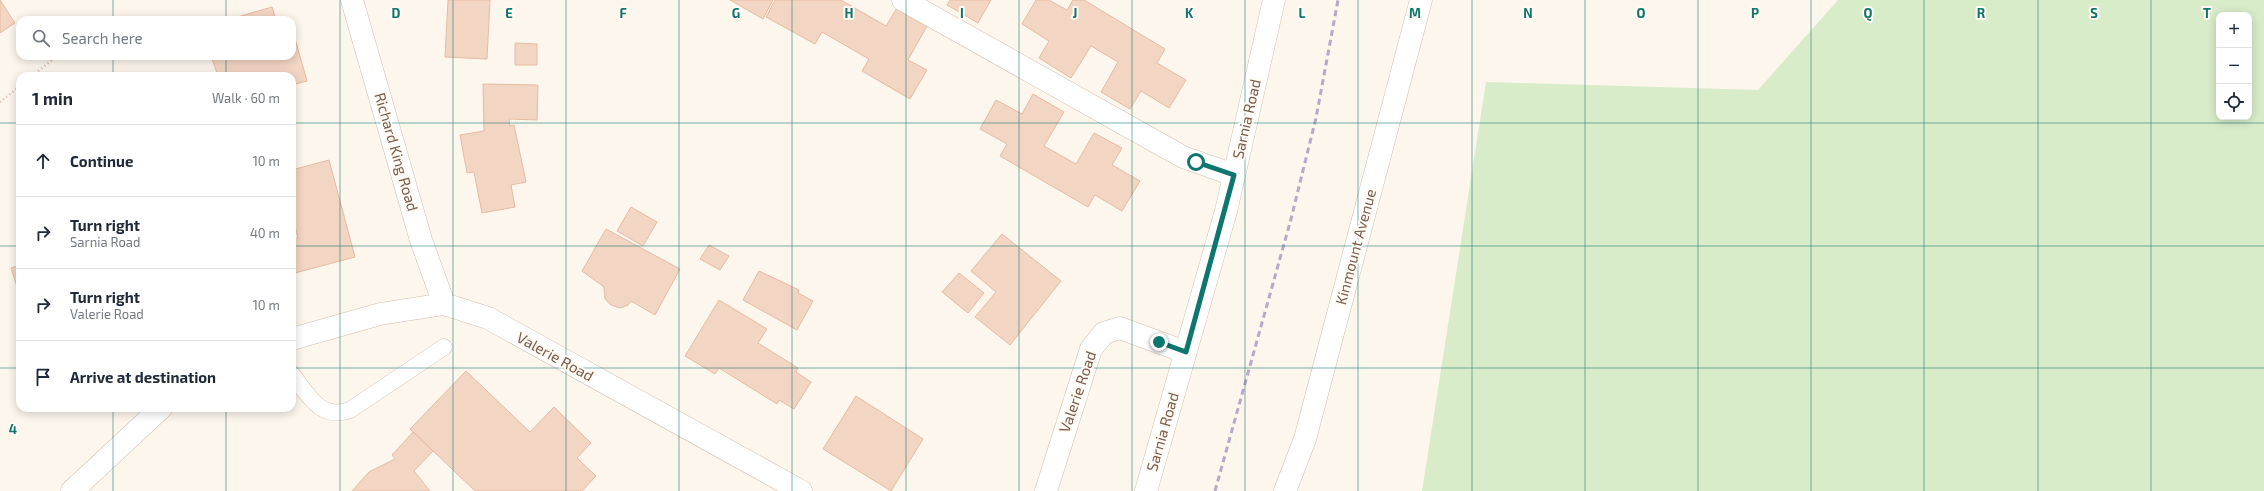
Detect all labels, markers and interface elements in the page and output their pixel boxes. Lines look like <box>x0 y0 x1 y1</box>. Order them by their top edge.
text: D <box>392 5 401 21</box>
text: E <box>505 5 513 21</box>
text: F <box>619 5 627 21</box>
text: G <box>732 5 740 21</box>
text: H <box>845 5 854 21</box>
text: I <box>960 5 964 21</box>
text: J <box>1073 5 1077 21</box>
text: K <box>1185 5 1194 21</box>
text: L <box>1299 5 1306 21</box>
text: M <box>1409 5 1421 21</box>
text: N <box>1523 5 1533 21</box>
text: O <box>1637 5 1646 21</box>
text: P <box>1751 5 1759 21</box>
text: Q <box>1864 5 1873 22</box>
text: R <box>1977 5 1986 21</box>
text: S <box>2090 5 2098 21</box>
text: T <box>2203 5 2211 21</box>
map controls <box>2216 12 2252 120</box>
button: + <box>2216 12 2252 48</box>
search box <box>16 16 296 60</box>
icon: search <box>30 27 52 49</box>
text: Search here <box>62 29 143 47</box>
button: − <box>2216 48 2252 84</box>
street label: Sarnia Road <box>1228 77 1264 160</box>
button: locate <box>2216 84 2252 120</box>
text: 1 min <box>32 88 73 108</box>
text: Walk · 60 m <box>212 90 280 106</box>
street label: Richard King Road <box>371 90 423 213</box>
icon: ahead <box>32 150 54 172</box>
text: Continue <box>70 152 133 170</box>
text: 10 m <box>253 153 280 169</box>
route start <box>1187 153 1205 171</box>
street label: Kinmount Avenue <box>1331 187 1379 307</box>
text: Turn right <box>70 216 140 234</box>
icon: right <box>32 222 54 244</box>
text: 40 m <box>250 225 280 241</box>
text: Sarnia Road <box>70 234 140 250</box>
text: Turn right <box>70 288 140 306</box>
icon: right <box>32 294 54 316</box>
text: 10 m <box>253 297 280 313</box>
text: Valerie Road <box>70 306 144 322</box>
street label: Valerie Road <box>514 328 597 385</box>
route end <box>1150 333 1168 351</box>
street label: Valerie Road <box>1055 348 1099 435</box>
icon: arrive <box>32 366 54 388</box>
text: Arrive at destination <box>70 368 216 386</box>
street label: Sarnia Road <box>1142 390 1182 473</box>
text: 4 <box>9 421 17 437</box>

